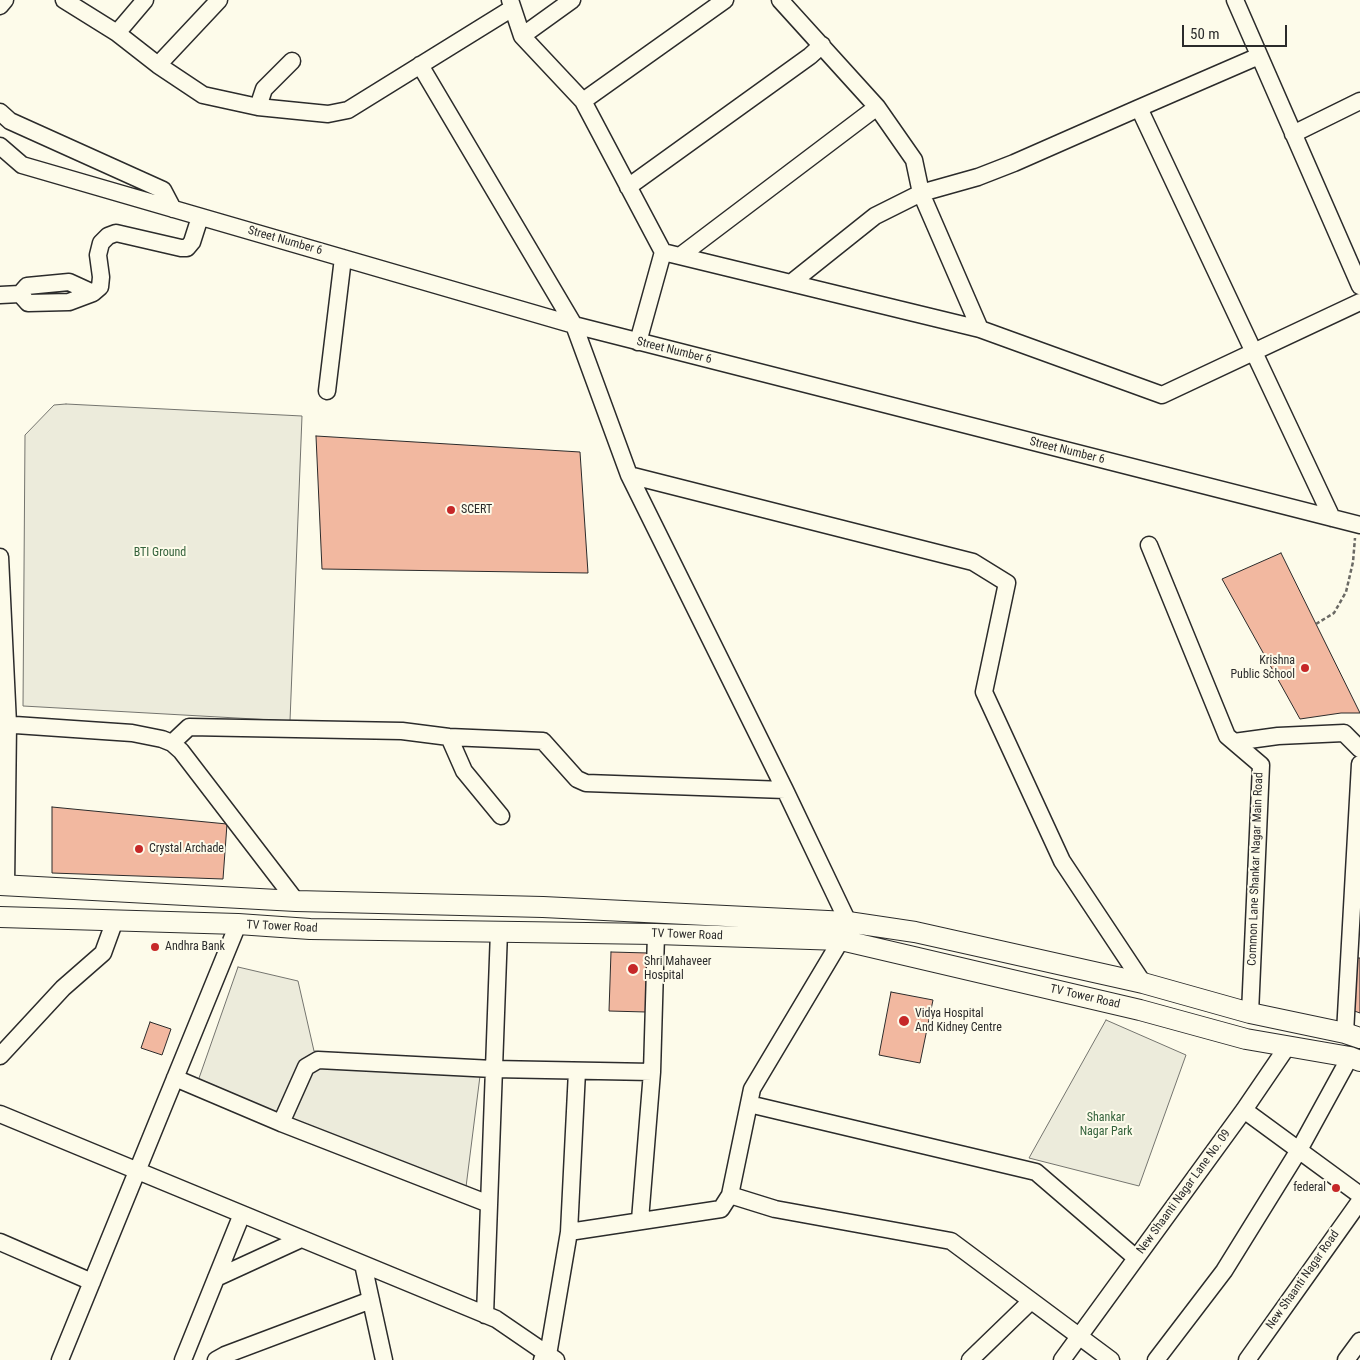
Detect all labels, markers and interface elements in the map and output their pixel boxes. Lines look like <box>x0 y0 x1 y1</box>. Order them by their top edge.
scale bar <box>1185 15 1290 47</box>
text: 50 m <box>1190 25 1220 43</box>
street label: Street Number 6 <box>246 223 324 259</box>
street label: Street Number 6 <box>635 335 713 367</box>
street label: Street Number 6 <box>1028 435 1106 467</box>
place label: SCERT <box>461 503 492 517</box>
marker: SCERT <box>445 504 457 516</box>
park label: BTI Ground <box>134 546 186 560</box>
place label: Krishna Public School <box>1230 654 1295 682</box>
marker: Krishna Public School <box>1299 662 1311 674</box>
street label: Common Lane Shankar Nagar Main Road <box>1245 772 1267 966</box>
place label: Crystal Archade <box>149 842 224 856</box>
marker: Crystal Archade <box>133 843 145 855</box>
street label: TV Tower Road <box>246 918 318 936</box>
street label: TV Tower Road <box>651 927 723 943</box>
place label: Andhra Bank <box>165 940 225 954</box>
marker: Andhra Bank <box>149 941 161 953</box>
place label: Shri Mahaveer Hospital <box>644 955 711 983</box>
marker: Shri Mahaveer Hospital <box>626 962 640 976</box>
street label: TV Tower Road <box>1049 982 1121 1012</box>
place label: Vidya Hospital And Kidney Centre <box>915 1007 1002 1035</box>
marker: Vidya Hospital And Kidney Centre <box>897 1014 911 1028</box>
park label: Shankar Nagar Park <box>1080 1111 1132 1139</box>
street label: New Shaanti Nagar Lane No. 09 <box>1134 1127 1234 1257</box>
place label: federal <box>1293 1181 1326 1195</box>
marker: federal <box>1330 1182 1342 1194</box>
street label: New Shaanti Nagar Road <box>1263 1228 1343 1332</box>

